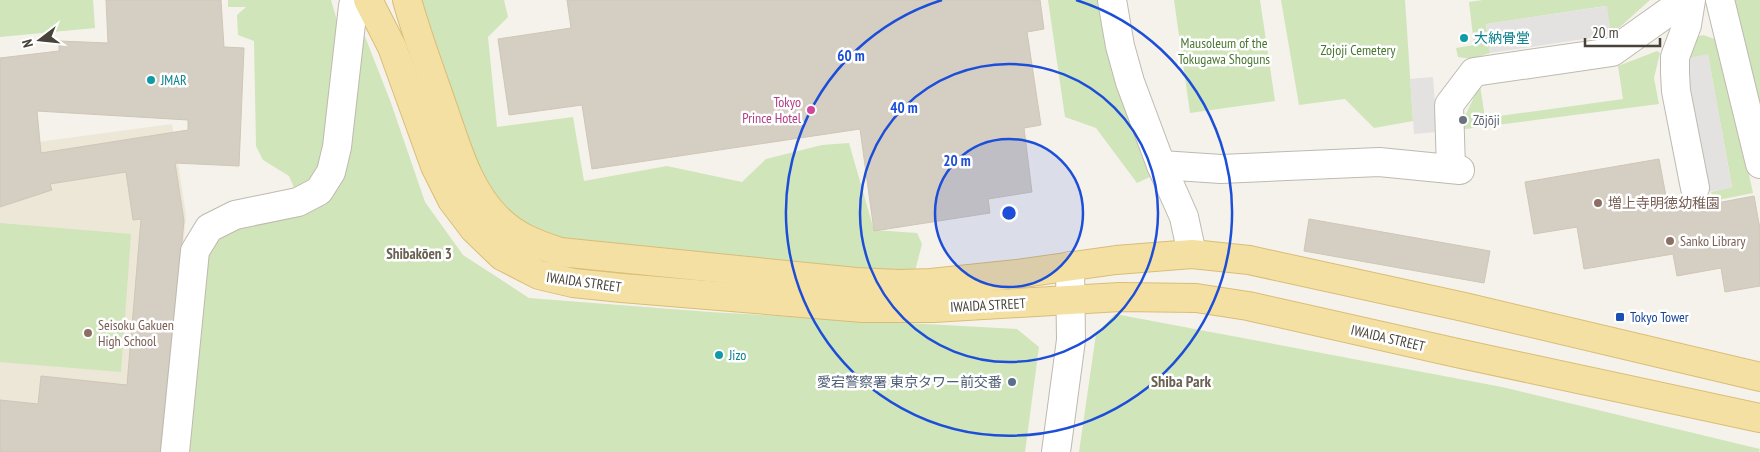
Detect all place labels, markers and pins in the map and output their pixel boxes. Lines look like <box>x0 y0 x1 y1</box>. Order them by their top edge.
place label: 大納骨堂 <box>1474 29 1530 47</box>
marker: 大納骨堂 <box>1458 32 1470 44</box>
place label: JMAR <box>160 71 187 89</box>
marker: JMAR <box>145 74 157 86</box>
place label: Tokyo Prince Hotel <box>742 93 802 127</box>
marker: Tokyo Prince Hotel <box>805 104 817 116</box>
place label: Zōjōji <box>1473 111 1500 129</box>
marker: Zōjōji <box>1457 114 1469 126</box>
place label: 増上寺明徳幼稚園 <box>1608 194 1720 212</box>
marker: 増上寺明徳幼稚園 <box>1592 197 1604 209</box>
centre of rings <box>1000 204 1018 222</box>
place label: Sanko Library <box>1680 232 1746 250</box>
marker: Sanko Library <box>1664 235 1676 247</box>
place label: Tokyo Tower <box>1630 308 1689 326</box>
marker: Tokyo Tower <box>1614 311 1626 323</box>
place label: Seisoku Gakuen High School <box>98 316 174 350</box>
marker: Seisoku Gakuen High School <box>82 327 94 339</box>
place label: Jizo <box>728 346 746 364</box>
marker: Jizo <box>713 349 725 361</box>
place label: 愛宕警察署 東京タワー前交番 <box>817 373 1002 391</box>
marker: 愛宕警察署 東京タワー前交番 <box>1006 376 1018 388</box>

